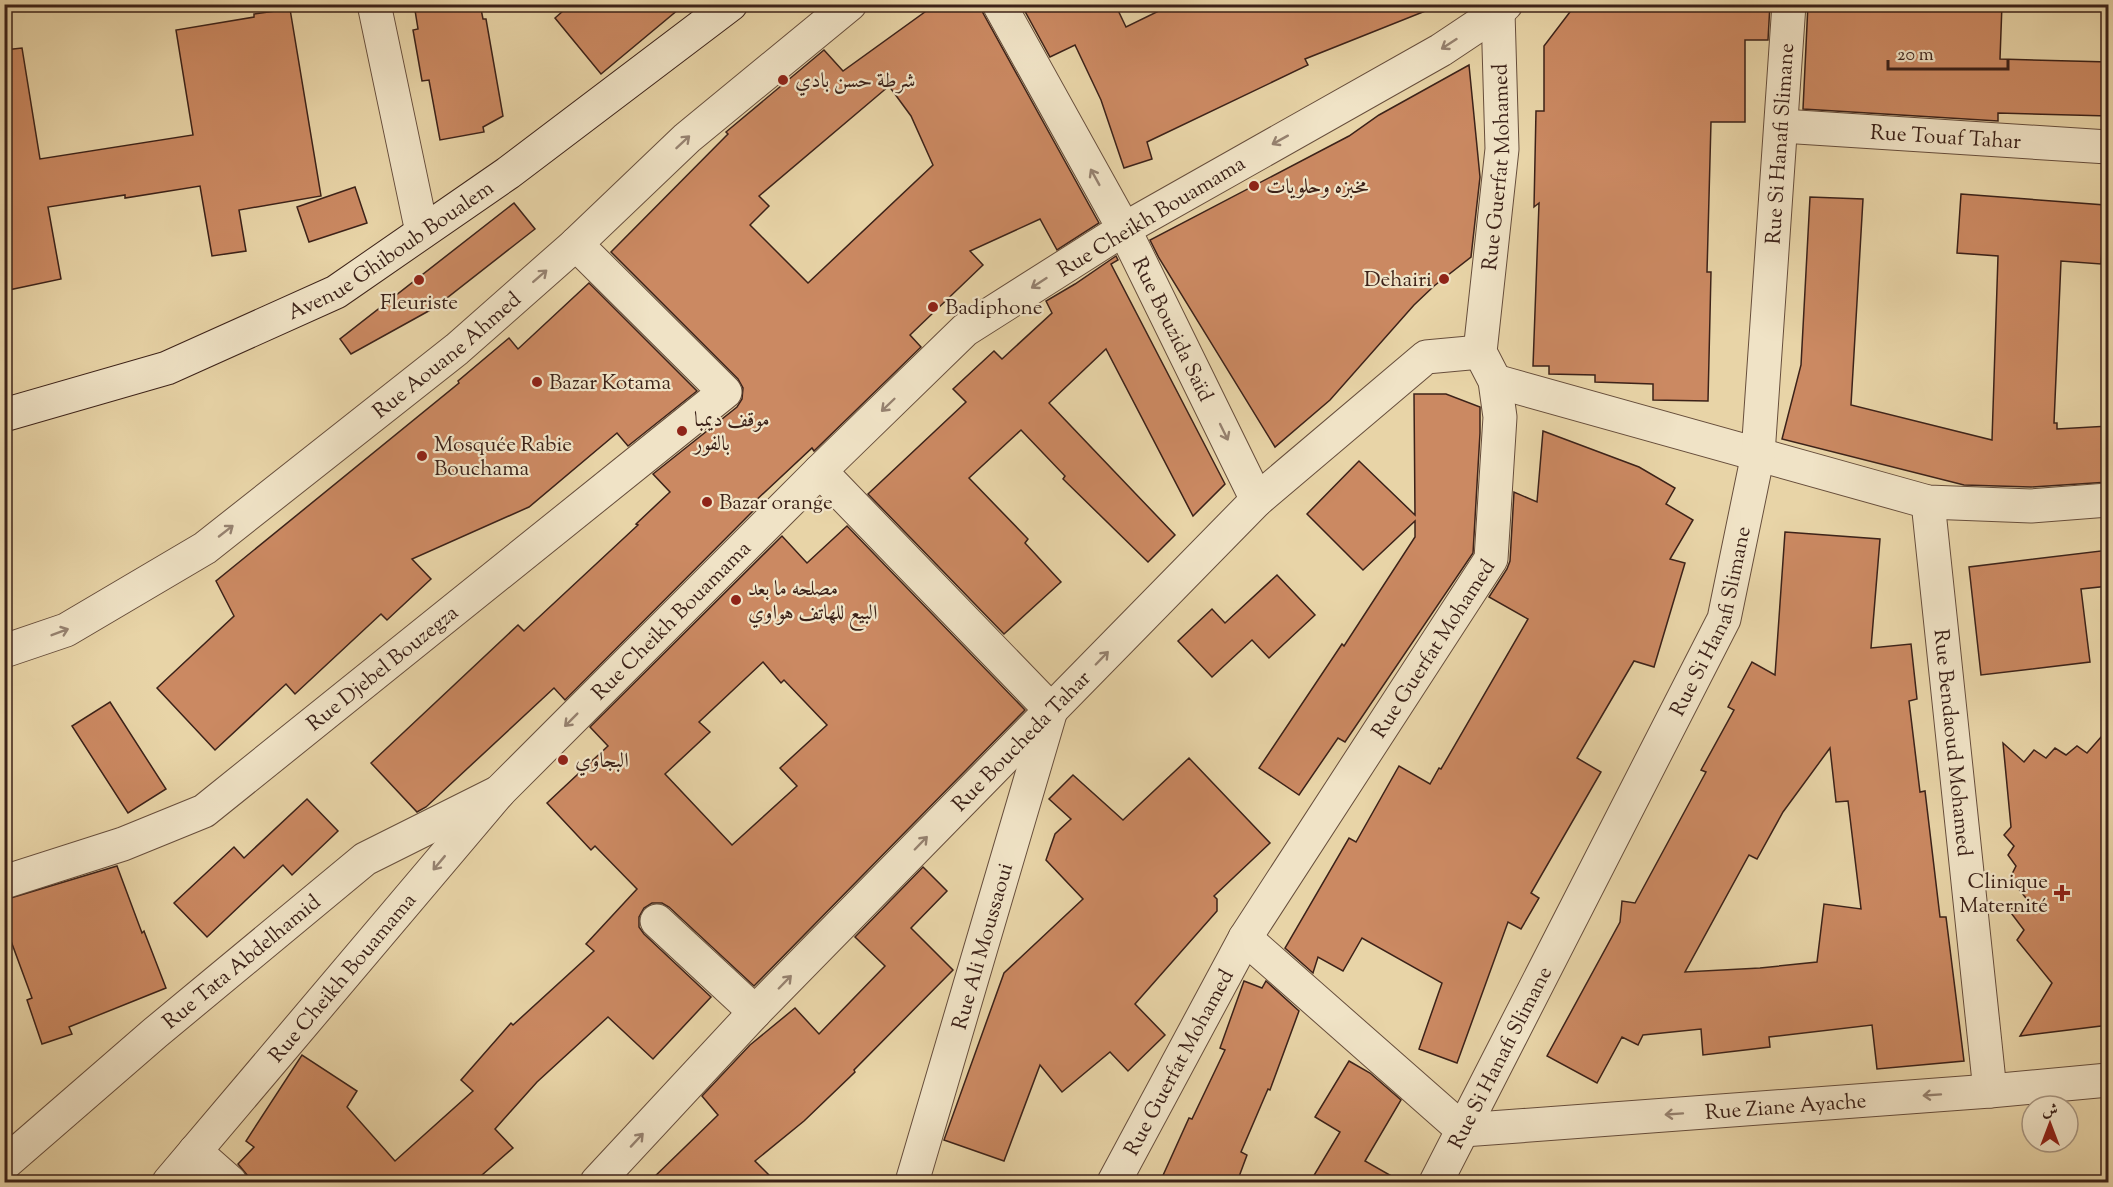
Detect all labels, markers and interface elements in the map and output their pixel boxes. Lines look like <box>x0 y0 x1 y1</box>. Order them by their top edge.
scale bar <box>1888 33 2008 71</box>
one-way arrow <box>1441 38 1458 50</box>
street label: Rue Si Hanafi Slimane <box>1759 42 1803 245</box>
text: 20 m <box>1897 43 1934 69</box>
street label: Rue Guerfat Mohamed <box>1476 63 1519 272</box>
place label: شرطة حسن بادي <box>795 67 916 97</box>
marker: شرطة حسن بادي <box>776 73 790 87</box>
street label: Rue Touaf Tahar <box>1869 119 2022 158</box>
one-way arrow <box>675 135 690 149</box>
one-way arrow <box>1272 135 1289 147</box>
street label: Rue Cheikh Bouamama <box>1052 149 1252 286</box>
one-way arrow <box>1089 169 1100 187</box>
place label: مخبزه وحلويات <box>1266 173 1369 203</box>
street label: Avenue Ghiboub Boualem <box>283 174 500 329</box>
marker: مخبزه وحلويات <box>1247 179 1261 193</box>
street label: Rue Bouzida Saïd <box>1123 253 1220 408</box>
place label: Dehairi <box>1364 266 1432 296</box>
one-way arrow <box>533 269 548 283</box>
marker: Dehairi <box>1437 272 1451 286</box>
marker: Fleuriste <box>412 273 426 287</box>
one-way arrow <box>1031 277 1048 289</box>
street label: Rue Aouane Ahmed <box>367 286 529 427</box>
place label: Fleuriste <box>380 289 458 319</box>
place label: Badiphone <box>945 294 1042 324</box>
marker: Badiphone <box>926 300 940 314</box>
place label: Bazar Kotama <box>549 369 671 399</box>
marker: Bazar Kotama <box>530 375 544 389</box>
one-way arrow <box>881 397 896 412</box>
place label: موقف ديمبا بالفور <box>692 406 770 460</box>
one-way arrow <box>1218 422 1230 440</box>
marker: موقف ديمبا بالفور <box>675 424 689 438</box>
place label: Mosquée Rabie Bouchama <box>434 431 572 485</box>
marker: Mosquée Rabie Bouchama <box>415 449 429 463</box>
place label: Bazar orange <box>719 489 833 519</box>
marker: Bazar orange <box>700 495 714 509</box>
street label: Rue Si Hanafi Slimane <box>1664 524 1760 722</box>
one-way arrow <box>218 525 234 538</box>
street label: Rue Cheikh Bouamama <box>586 535 759 708</box>
street label: Rue Guerfat Mohamed <box>1365 554 1504 745</box>
place label: مصلحه ما بعد البيع للهاتف هواوي <box>748 575 878 631</box>
marker: مصلحه ما بعد البيع للهاتف هواوي <box>729 593 743 607</box>
street label: Rue Djebel Bouzegza <box>301 599 466 740</box>
one-way arrow <box>50 625 68 636</box>
street label: Rue Bendaoud Mohamed <box>1924 628 1978 858</box>
one-way arrow <box>1094 651 1109 666</box>
street label: Rue Boucheda Tahar <box>946 665 1099 819</box>
one-way arrow <box>564 712 579 727</box>
place label: البجاوي <box>575 747 629 777</box>
marker: البجاوي <box>556 753 570 767</box>
one-way arrow <box>914 835 928 850</box>
one-way arrow <box>432 855 446 870</box>
street label: Rue Ali Moussaoui <box>946 860 1022 1033</box>
place label: Clinique Maternité <box>1959 868 2048 922</box>
marker: Clinique Maternité <box>2053 884 2071 902</box>
street label: Rue Cheikh Bouamama <box>263 887 425 1070</box>
street label: Rue Tata Abdelhamid <box>157 888 328 1038</box>
street label: Rue Si Hanafi Slimane <box>1442 962 1561 1155</box>
street label: Rue Guerfat Mohamed <box>1118 965 1242 1162</box>
one-way arrow <box>777 974 792 989</box>
street label: Rue Ziane Ayache <box>1704 1087 1868 1129</box>
one-way arrow <box>1922 1090 1942 1101</box>
north arrow <box>2020 1094 2080 1154</box>
text: ش <box>2042 1100 2058 1123</box>
one-way arrow <box>1665 1109 1685 1120</box>
one-way arrow <box>630 1132 644 1147</box>

